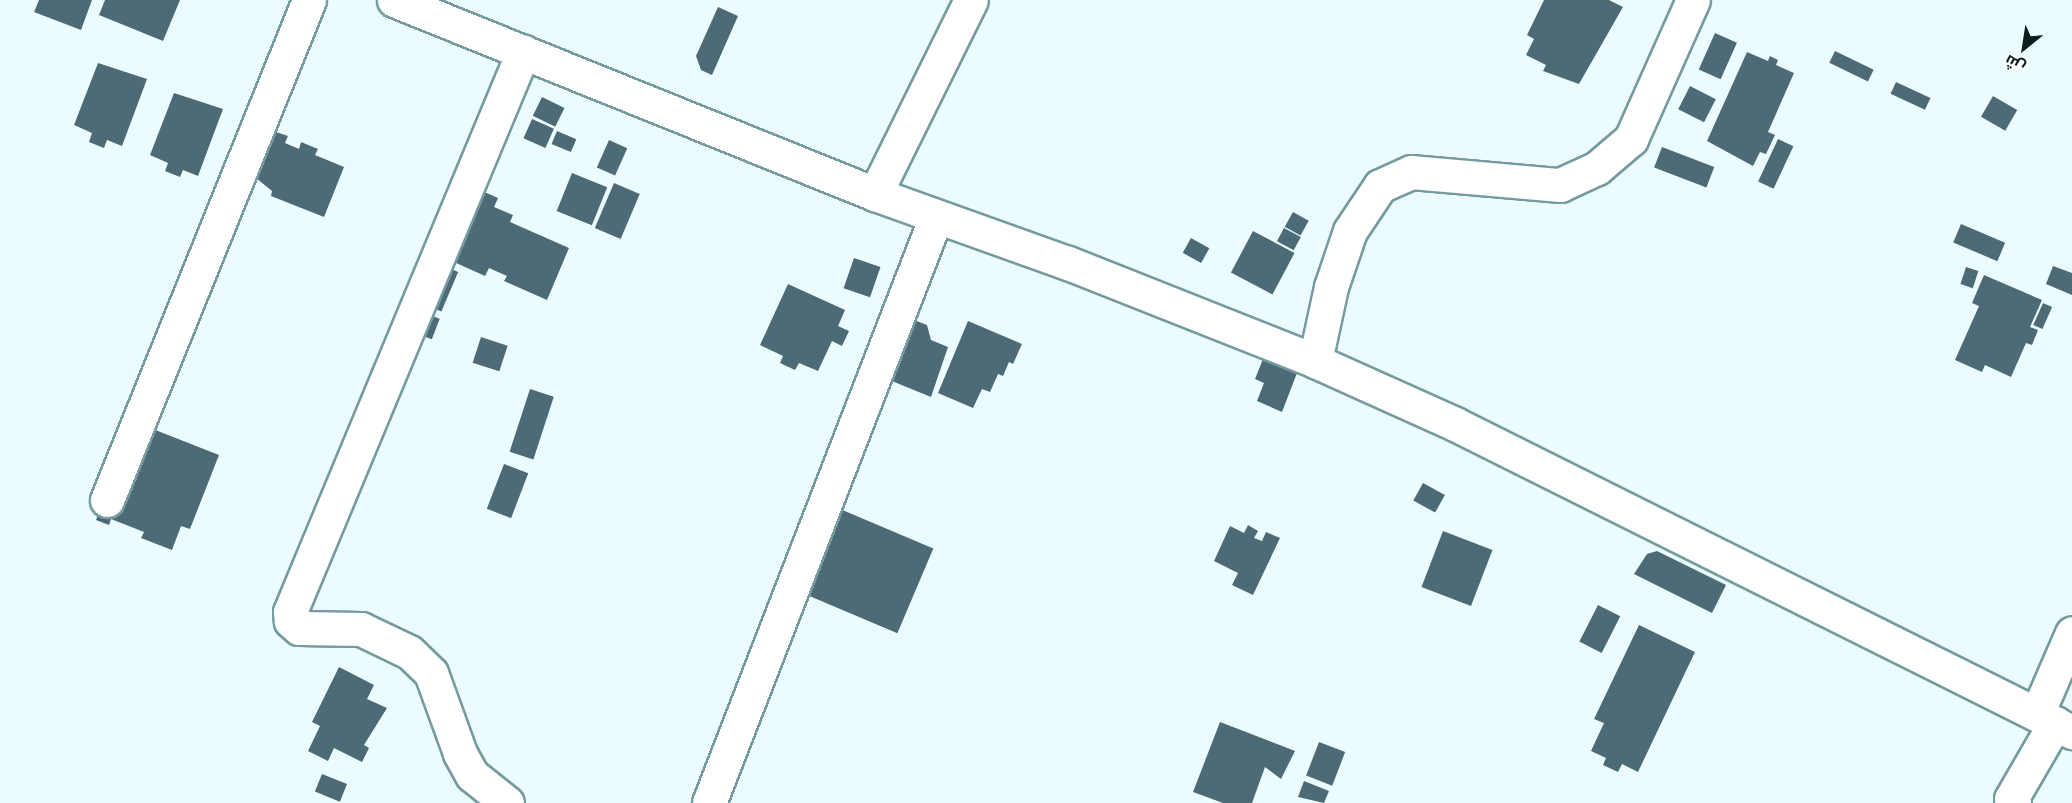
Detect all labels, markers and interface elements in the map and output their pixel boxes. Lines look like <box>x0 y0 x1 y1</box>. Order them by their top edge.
north arrow <box>1994 18 2054 78</box>
text: ش <box>2001 49 2029 78</box>

